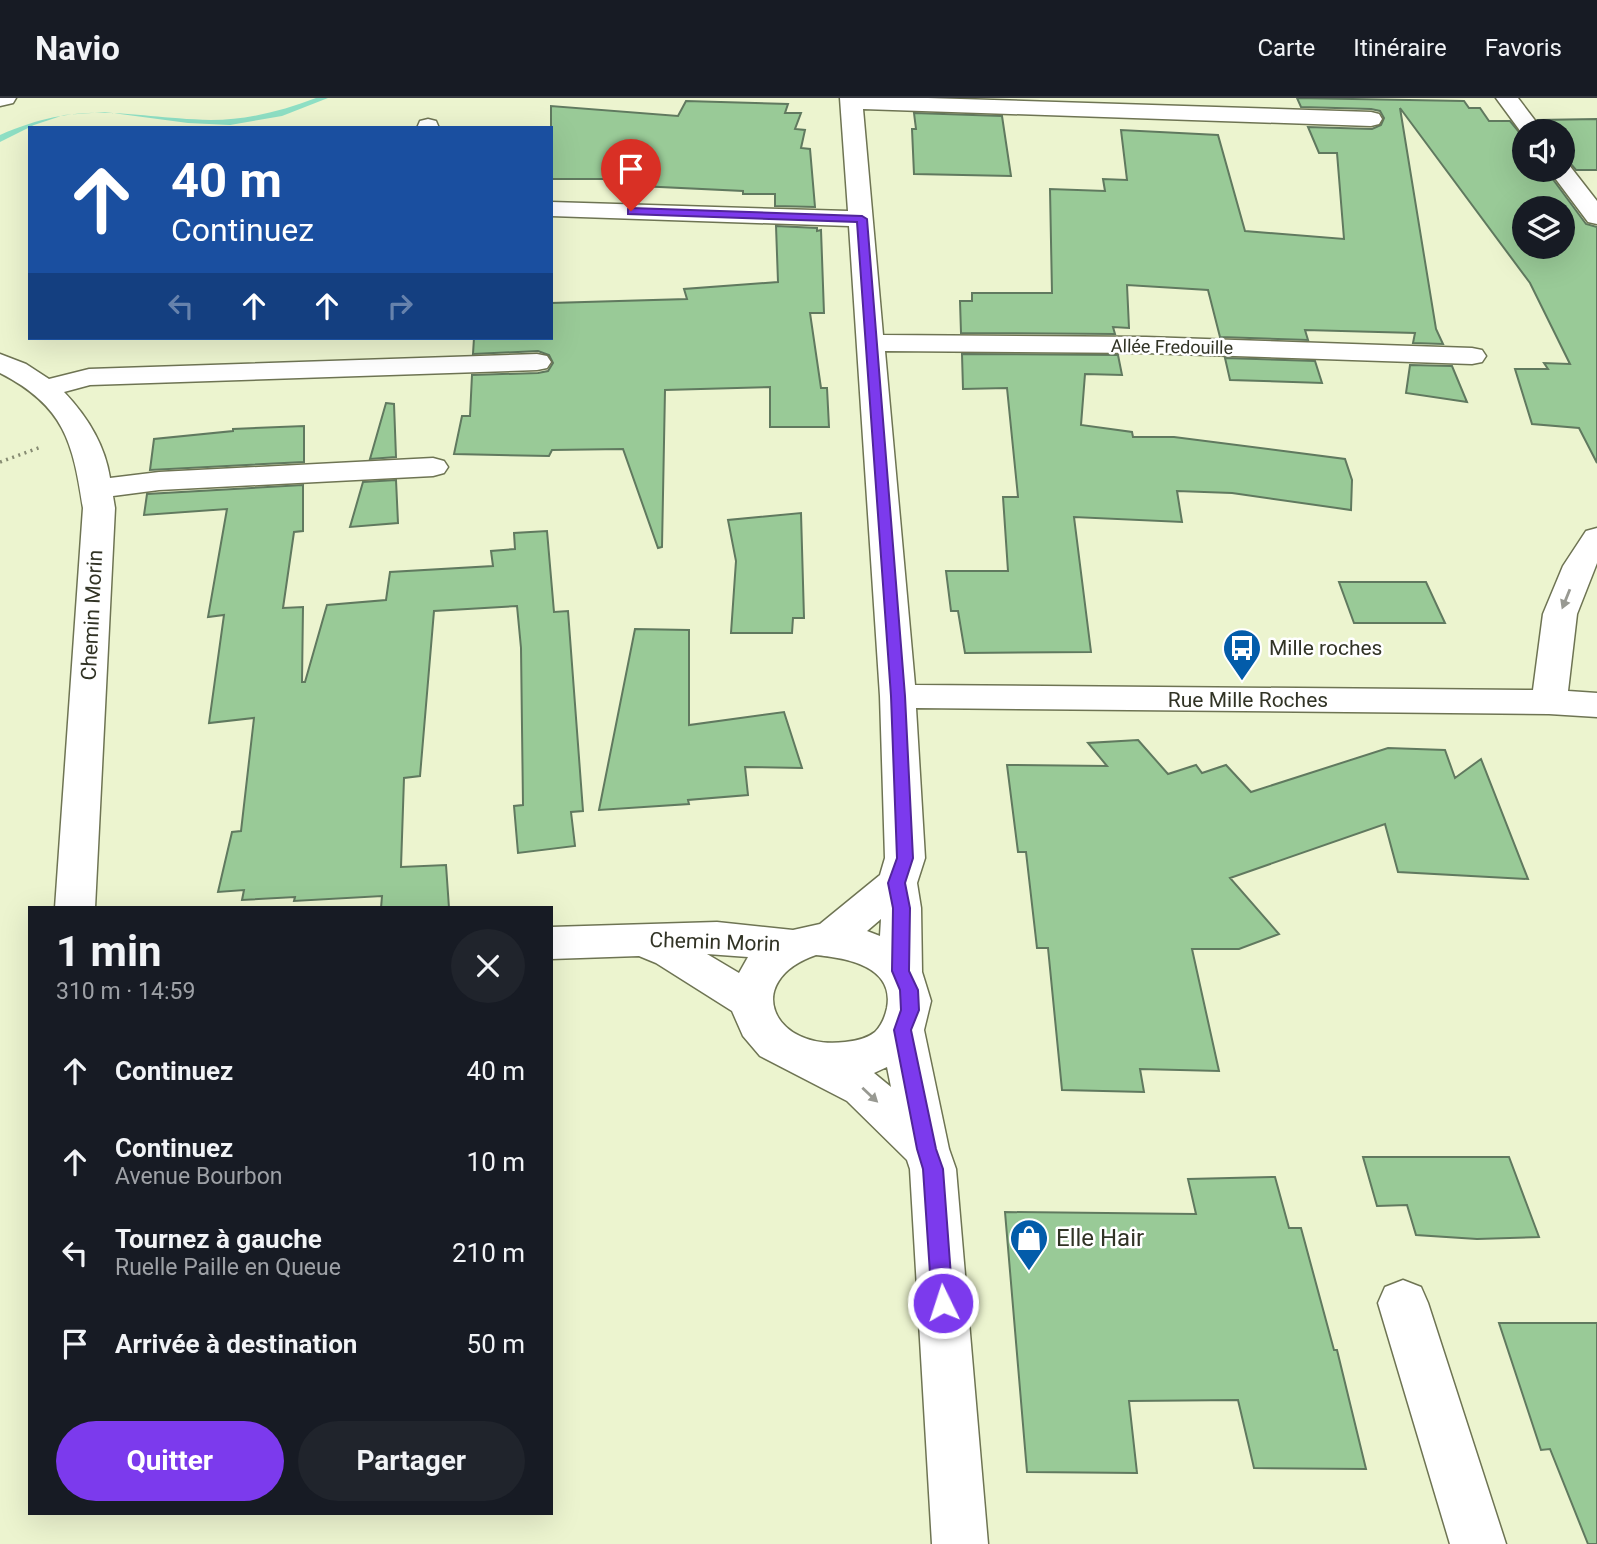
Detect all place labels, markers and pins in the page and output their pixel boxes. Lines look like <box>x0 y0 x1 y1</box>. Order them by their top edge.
pin <box>601 139 661 211</box>
bus stop icon: Mille roches <box>1221 627 1263 682</box>
place label: Mille roches <box>1269 636 1382 660</box>
shop icon: Elle Hair <box>1008 1217 1050 1272</box>
place label: Elle Hair <box>1056 1224 1144 1252</box>

